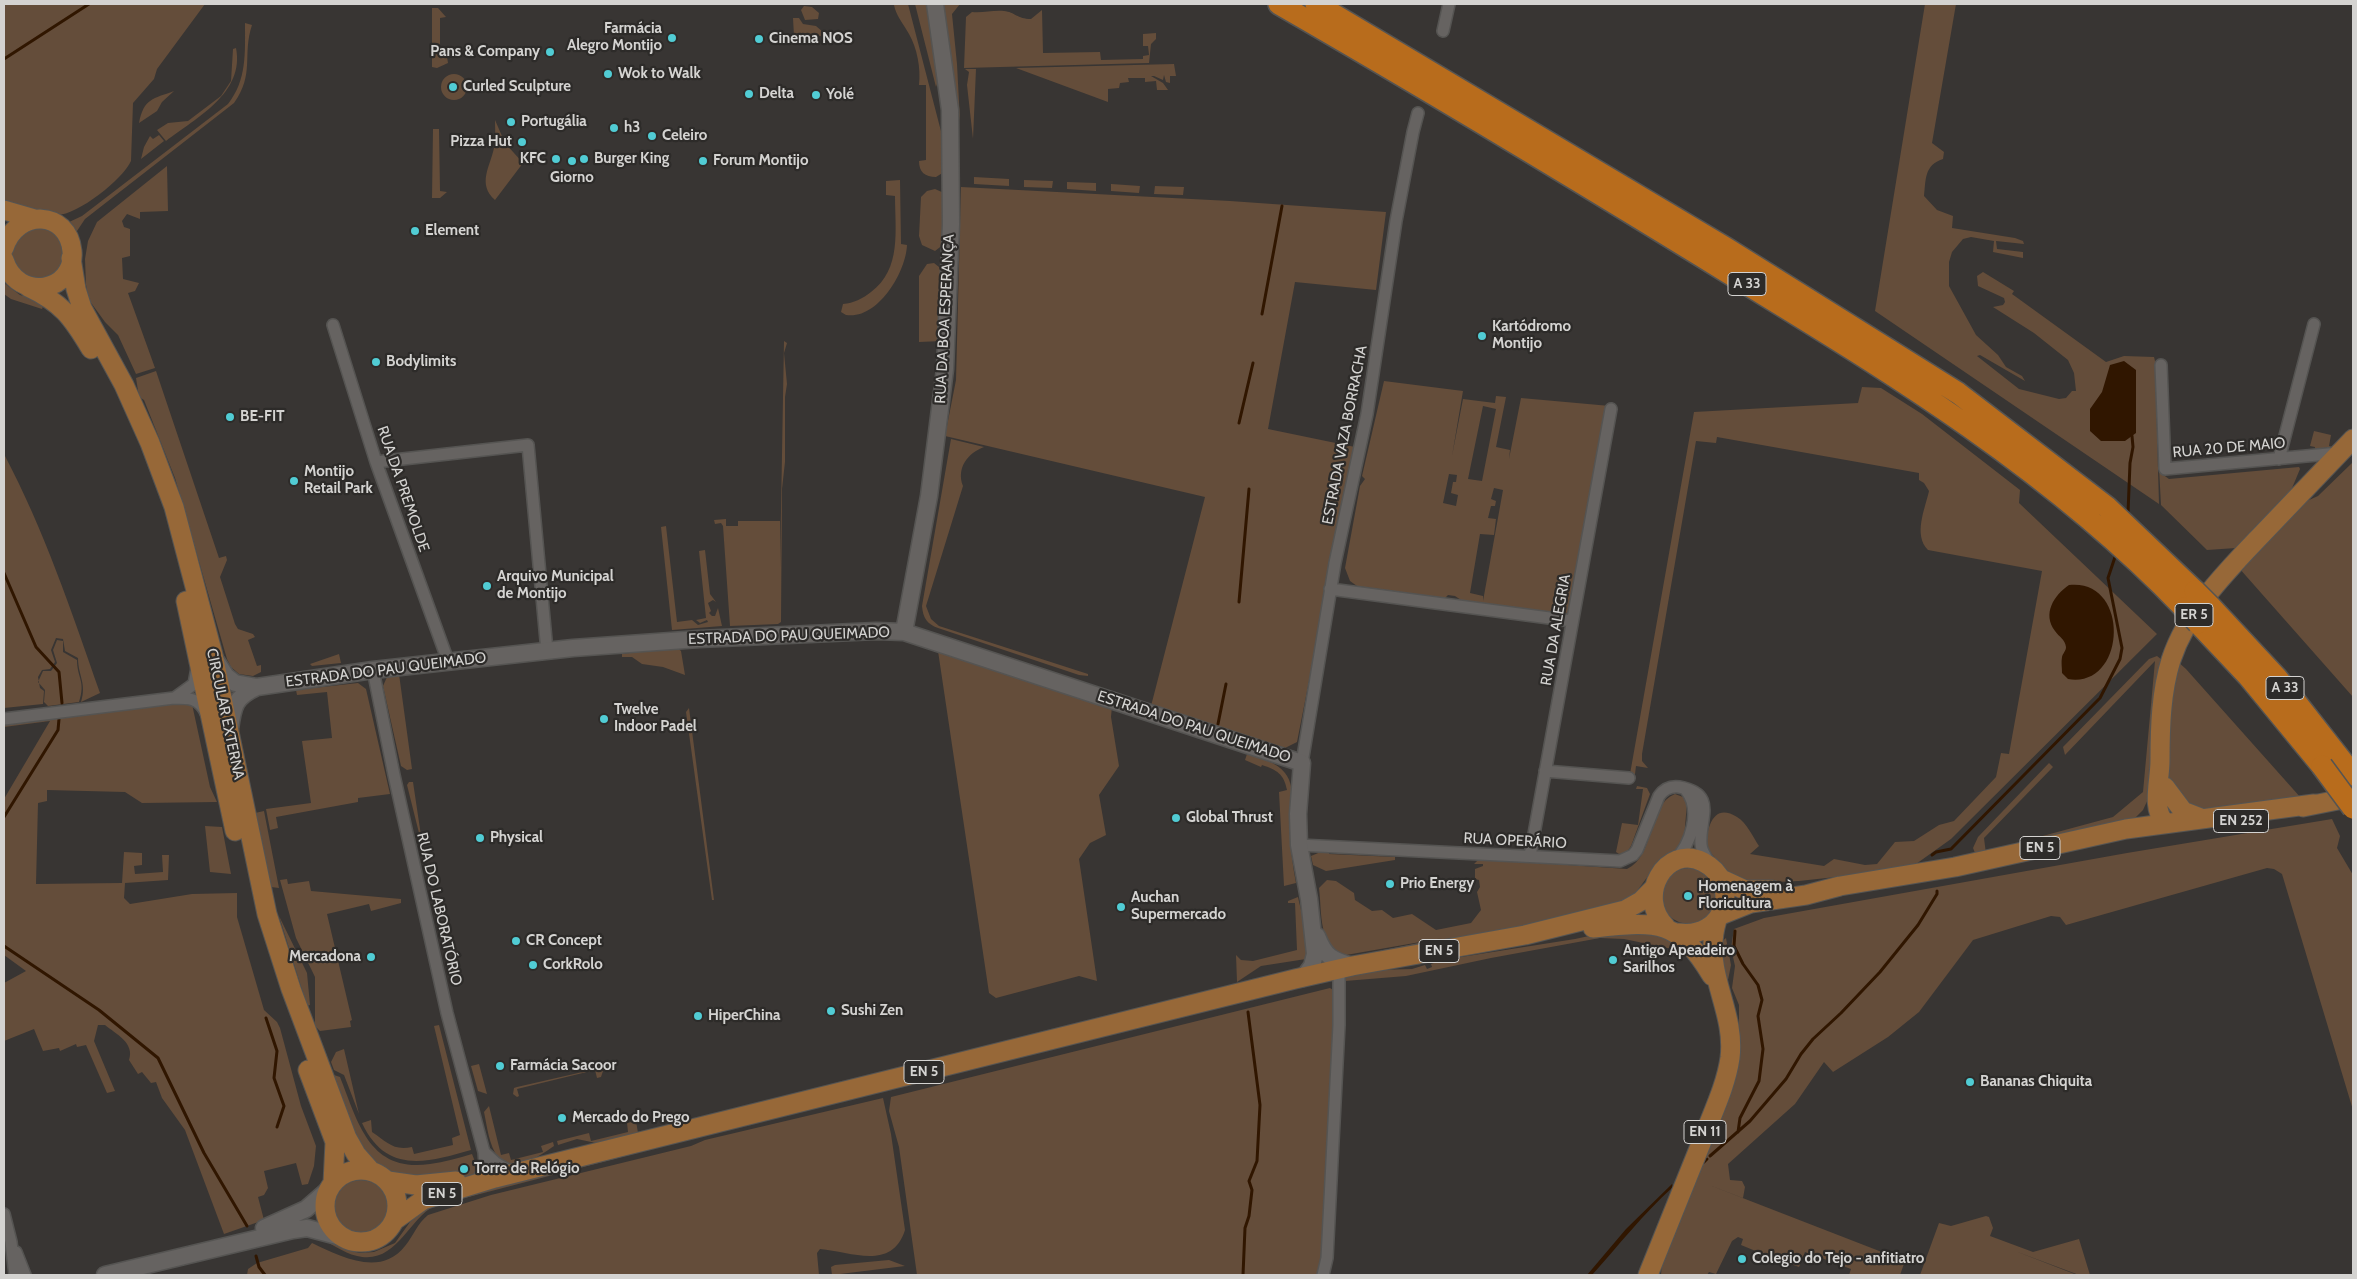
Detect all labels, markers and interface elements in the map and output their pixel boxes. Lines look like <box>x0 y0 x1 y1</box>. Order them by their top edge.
place label: Farmácia Alegro Montijo <box>567 20 662 55</box>
place label: Cinema NOS <box>769 30 853 48</box>
marker: Farmácia Alegro Montijo <box>666 32 678 44</box>
marker: Cinema NOS <box>753 33 765 45</box>
place label: Pans & Company <box>430 43 540 61</box>
marker: Pans & Company <box>544 46 556 58</box>
place label: Wok to Walk <box>618 65 701 83</box>
marker: Wok to Walk <box>602 68 614 80</box>
place label: Curled Sculpture <box>463 78 571 96</box>
marker: Curled Sculpture <box>447 81 459 93</box>
place label: Delta <box>759 85 794 103</box>
place label: Yolé <box>826 86 854 104</box>
marker: Delta <box>743 88 755 100</box>
marker: Yolé <box>810 89 822 101</box>
place label: Portugália <box>521 113 587 131</box>
marker: Portugália <box>505 116 517 128</box>
place label: h3 <box>624 119 640 137</box>
marker: h3 <box>608 122 620 134</box>
place label: Celeiro <box>662 127 707 145</box>
marker: Celeiro <box>646 130 658 142</box>
place label: Pizza Hut <box>450 133 512 151</box>
marker: Pizza Hut <box>516 136 528 148</box>
place label: KFC <box>520 150 546 168</box>
place label: Burger King <box>594 150 669 168</box>
place label: Forum Montijo <box>713 152 808 170</box>
marker: KFC <box>550 153 562 165</box>
marker: Burger King <box>578 153 590 165</box>
marker: Giorno <box>566 155 578 167</box>
marker: Forum Montijo <box>697 155 709 167</box>
place label: Giorno <box>550 169 594 187</box>
place label: Element <box>425 222 479 240</box>
marker: Element <box>409 225 421 237</box>
street label: RUA DA BOA ESPERANÇA <box>932 234 958 404</box>
road number: A 33 <box>1728 272 1766 296</box>
place label: Kartódromo Montijo <box>1492 318 1571 353</box>
marker: Kartódromo Montijo <box>1476 330 1488 342</box>
street label: ESTRADA VAZA BORRACHA <box>1319 344 1371 526</box>
place label: Bodylimits <box>386 353 456 371</box>
marker: Bodylimits <box>370 356 382 368</box>
place label: BE-FIT <box>240 408 284 426</box>
marker: BE-FIT <box>224 411 236 423</box>
street label: RUA DA PREMOLDE <box>373 424 433 554</box>
street label: RUA 20 DE MAIO <box>2172 434 2286 462</box>
place label: Montijo Retail Park <box>304 463 373 498</box>
marker: Montijo Retail Park <box>288 475 300 487</box>
place label: Arquivo Municipal de Montijo <box>497 568 614 603</box>
street label: RUA DA ALEGRIA <box>1537 573 1575 687</box>
marker: Arquivo Municipal de Montijo <box>481 580 493 592</box>
road number: ER 5 <box>2175 604 2213 626</box>
street label: ESTRADA DO PAU QUEIMADO <box>688 623 890 649</box>
street label: CIRCULAR EXTERNA <box>202 647 248 781</box>
street label: ESTRADA DO PAU QUEIMADO <box>285 649 487 691</box>
road number: A 33 <box>2266 676 2304 700</box>
street label: ESTRADA DO PAU QUEIMADO <box>1095 687 1293 767</box>
place label: Twelve Indoor Padel <box>614 701 697 736</box>
marker: Twelve Indoor Padel <box>598 713 610 725</box>
place label: Global Thrust <box>1186 809 1273 827</box>
road number: EN 252 <box>2214 809 2268 832</box>
marker: Global Thrust <box>1170 812 1182 824</box>
place label: Physical <box>490 829 543 847</box>
street label: RUA OPERÁRIO <box>1463 829 1567 853</box>
street label: RUA DO LABORATÓRIO <box>413 831 465 987</box>
marker: Physical <box>474 832 486 844</box>
road number: EN 5 <box>2020 836 2060 860</box>
place label: Prio Energy <box>1400 875 1474 893</box>
marker: Prio Energy <box>1384 878 1396 890</box>
place label: Homenagem à Floricultura <box>1698 878 1793 913</box>
place label: Auchan Supermercado <box>1131 889 1226 924</box>
marker: Homenagem à Floricultura <box>1682 890 1694 902</box>
marker: Auchan Supermercado <box>1115 901 1127 913</box>
place label: CR Concept <box>526 932 602 950</box>
marker: CR Concept <box>510 935 522 947</box>
road number: EN 5 <box>1419 939 1459 962</box>
place label: Antigo Apeadeiro Sarilhos <box>1623 942 1735 977</box>
place label: Mercadona <box>289 948 361 966</box>
marker: Mercadona <box>365 951 377 963</box>
marker: Antigo Apeadeiro Sarilhos <box>1607 954 1619 966</box>
place label: CorkRolo <box>543 956 603 974</box>
marker: CorkRolo <box>527 959 539 971</box>
place label: Sushi Zen <box>841 1002 903 1020</box>
marker: Sushi Zen <box>825 1005 837 1017</box>
place label: HiperChina <box>708 1007 780 1025</box>
marker: HiperChina <box>692 1010 704 1022</box>
place label: Farmácia Sacoor <box>510 1057 616 1075</box>
marker: Farmácia Sacoor <box>494 1060 506 1072</box>
road number: EN 5 <box>904 1060 944 1084</box>
place label: Bananas Chiquita <box>1980 1073 2092 1091</box>
marker: Bananas Chiquita <box>1964 1076 1976 1088</box>
place label: Mercado do Prego <box>572 1109 689 1127</box>
marker: Mercado do Prego <box>556 1112 568 1124</box>
road number: EN 11 <box>1684 1120 1726 1144</box>
place label: Torre de Relógio <box>474 1160 580 1178</box>
marker: Torre de Relógio <box>458 1163 470 1175</box>
road number: EN 5 <box>422 1182 462 1206</box>
place label: Colegio do Tejo - anfitiatro <box>1752 1250 1924 1268</box>
marker: Colegio do Tejo - anfitiatro <box>1736 1253 1748 1265</box>

